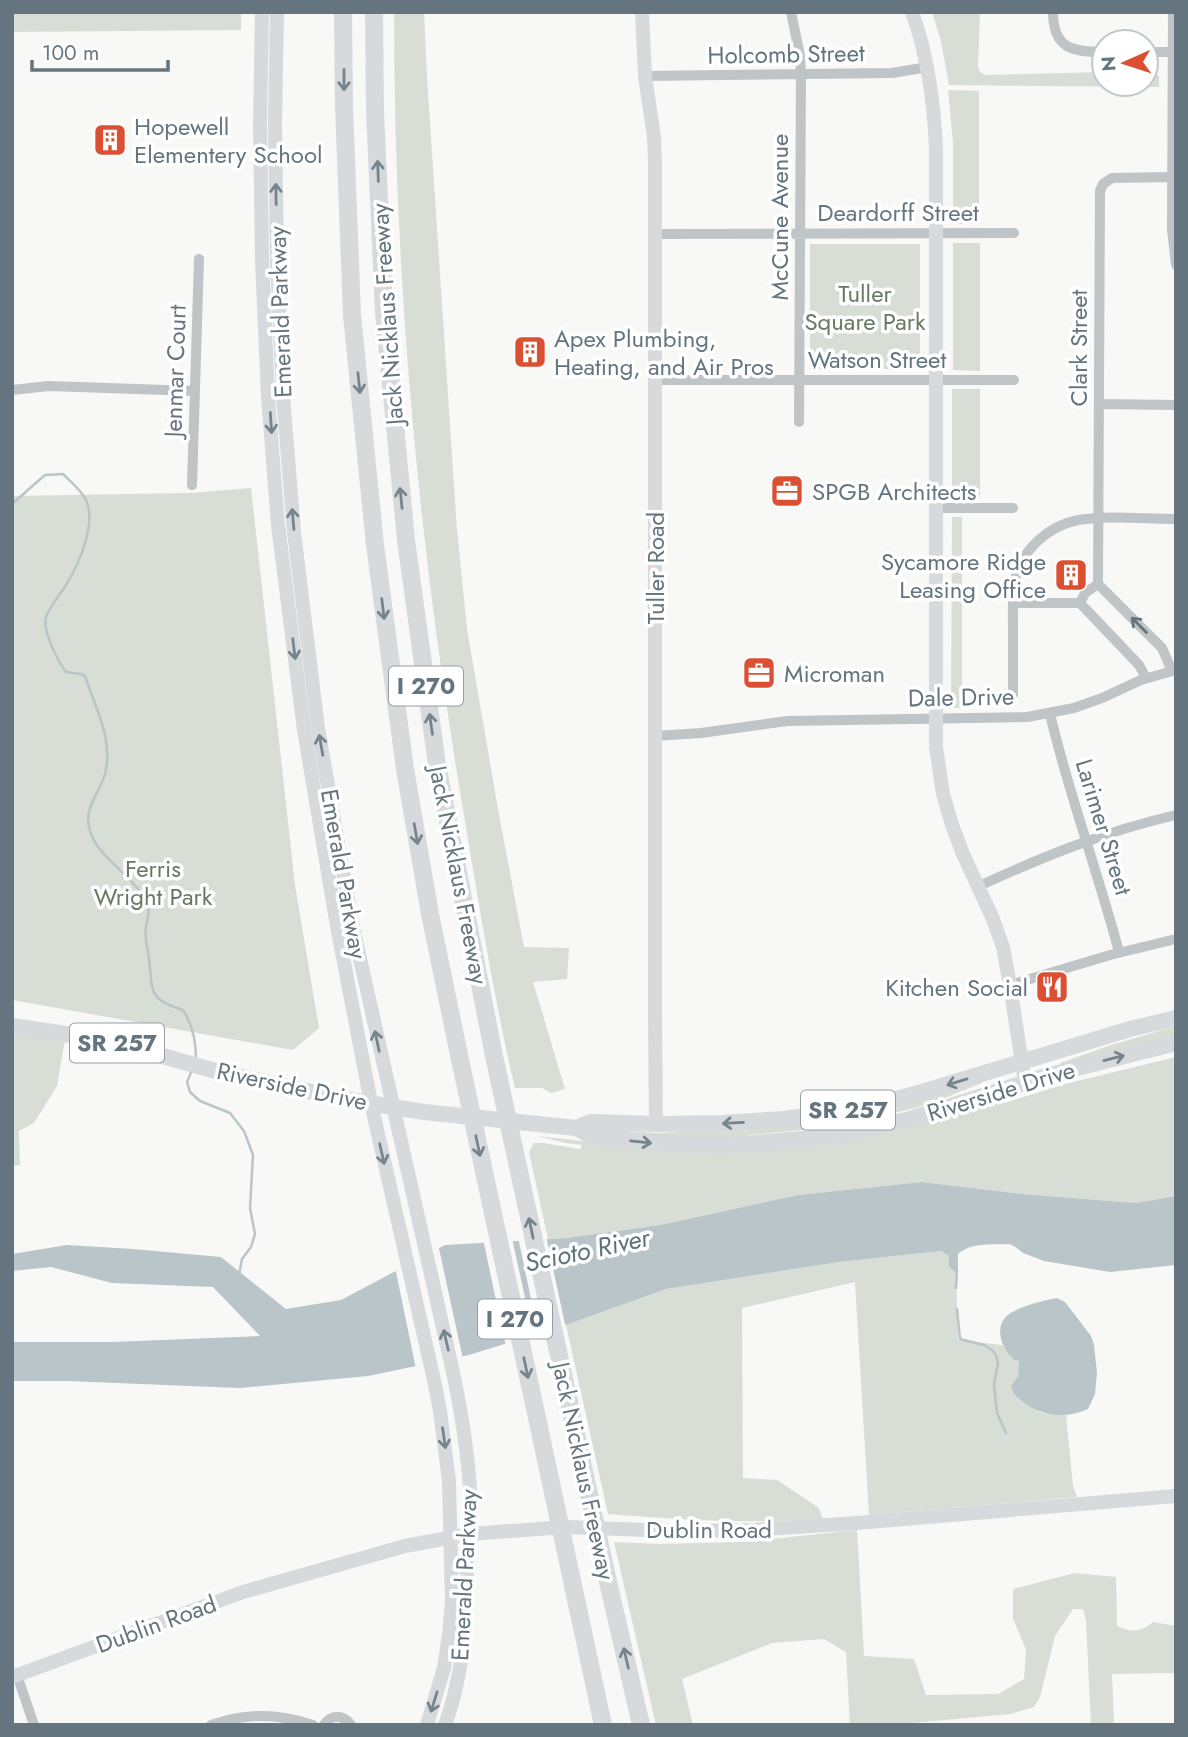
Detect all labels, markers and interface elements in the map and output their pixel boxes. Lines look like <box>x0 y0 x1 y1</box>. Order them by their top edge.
scale bar <box>32 28 168 72</box>
north arrow <box>1090 28 1160 98</box>
street label: Holcomb Street <box>707 35 865 73</box>
text: 100 m <box>42 38 99 68</box>
text: N <box>1095 56 1122 72</box>
one-way arrow <box>337 69 351 92</box>
place label: Hopewell Elementery School <box>134 109 323 172</box>
building icon: Hopewell Elementery School <box>91 121 129 159</box>
street label: McCune Avenue <box>762 134 797 300</box>
one-way arrow <box>371 160 384 183</box>
one-way arrow <box>269 183 283 206</box>
street label: Deardorff Street <box>817 195 979 230</box>
street label: Jack Nicklaus Freeway <box>362 202 412 429</box>
street label: Emerald Parkway <box>259 225 300 399</box>
park label: Tuller Square Park <box>804 276 926 339</box>
street label: Clark Street <box>1061 289 1096 406</box>
street label: Jenmar Court <box>155 304 195 441</box>
place label: Apex Plumbing, Heating, and Air Pros <box>554 321 774 384</box>
building icon: Apex Plumbing, Heating, and Air Pros <box>511 333 549 371</box>
street label: Watson Street <box>808 342 946 377</box>
one-way arrow <box>352 371 365 394</box>
one-way arrow <box>264 411 277 434</box>
office icon: SPGB Architects <box>768 472 806 510</box>
place label: SPGB Architects <box>812 474 977 509</box>
one-way arrow <box>395 487 408 510</box>
one-way arrow <box>286 509 299 531</box>
street label: Tuller Road <box>638 512 673 624</box>
place label: Sycamore Ridge Leasing Office <box>881 544 1046 607</box>
building icon: Sycamore Ridge Leasing Office <box>1052 556 1090 594</box>
one-way arrow <box>377 597 390 620</box>
one-way arrow <box>1131 616 1148 633</box>
one-way arrow <box>287 638 300 660</box>
office icon: Microman <box>740 654 778 692</box>
place label: Microman <box>784 656 885 691</box>
road number: I 270 <box>389 666 463 706</box>
street label: Dale Drive <box>908 679 1014 715</box>
one-way arrow <box>425 713 438 736</box>
one-way arrow <box>314 734 327 757</box>
street label: Larimer Street <box>1067 755 1141 900</box>
street label: Jack Nicklaus Freeway <box>420 760 497 988</box>
street label: Emerald Parkway <box>312 786 376 962</box>
one-way arrow <box>410 822 423 845</box>
park label: Ferris Wright Park <box>94 851 213 914</box>
restaurant icon: Kitchen Social <box>1033 968 1071 1006</box>
place label: Kitchen Social <box>885 970 1028 1005</box>
road number: SR 257 <box>70 1024 164 1062</box>
one-way arrow <box>370 1030 384 1053</box>
one-way arrow <box>1103 1051 1125 1064</box>
street label: Riverside Drive <box>923 1052 1079 1130</box>
street label: Riverside Drive <box>214 1053 370 1119</box>
one-way arrow <box>946 1077 968 1089</box>
road number: SR 257 <box>801 1091 895 1130</box>
one-way arrow <box>722 1116 745 1129</box>
one-way arrow <box>472 1134 486 1157</box>
one-way arrow <box>630 1136 652 1149</box>
one-way arrow <box>376 1142 390 1165</box>
one-way arrow <box>524 1217 538 1240</box>
water label: Scioto River <box>521 1218 654 1282</box>
road number: I 270 <box>478 1300 552 1338</box>
one-way arrow <box>439 1329 452 1352</box>
one-way arrow <box>520 1356 533 1379</box>
street label: Jack Nicklaus Freeway <box>543 1356 624 1584</box>
one-way arrow <box>438 1426 451 1449</box>
street label: Emerald Parkway <box>442 1488 486 1662</box>
street label: Dublin Road <box>646 1512 772 1547</box>
street label: Dublin Road <box>91 1586 221 1662</box>
one-way arrow <box>619 1647 632 1670</box>
one-way arrow <box>427 1691 440 1713</box>

